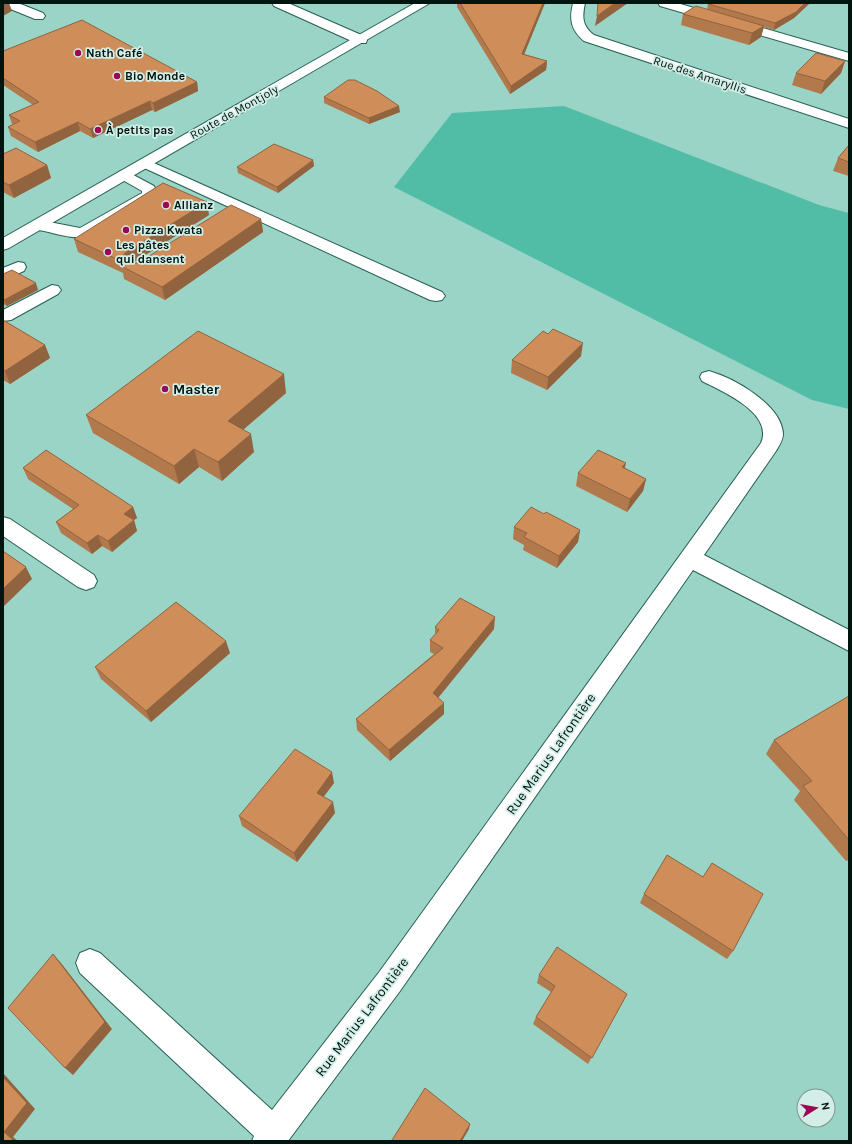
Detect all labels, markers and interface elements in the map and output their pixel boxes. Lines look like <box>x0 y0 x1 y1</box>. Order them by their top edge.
place label: Nath Café <box>86 46 142 60</box>
marker: Nath Café <box>73 48 83 58</box>
street label: Rue des Amaryllis <box>652 53 748 97</box>
place label: Bio Monde <box>125 69 185 83</box>
marker: Bio Monde <box>112 71 122 81</box>
street label: Route de Montjoly <box>187 82 281 142</box>
place label: À petits pas <box>106 122 174 137</box>
marker: À petits pas <box>93 125 103 135</box>
place label: Allianz <box>174 198 213 212</box>
marker: Allianz <box>161 200 171 210</box>
place label: Pizza Kwata <box>134 223 203 237</box>
marker: Pizza Kwata <box>121 225 131 235</box>
place label: Les pâtes qui dansent <box>116 238 185 266</box>
marker: Les pâtes qui dansent <box>103 247 113 257</box>
place label: Master <box>173 381 220 398</box>
marker: Master <box>160 384 170 394</box>
street label: Rue Marius Lafrontière <box>503 690 599 818</box>
street label: Rue Marius Lafrontière <box>312 954 412 1080</box>
north arrow <box>796 1088 836 1128</box>
text: N <box>818 1101 832 1111</box>

